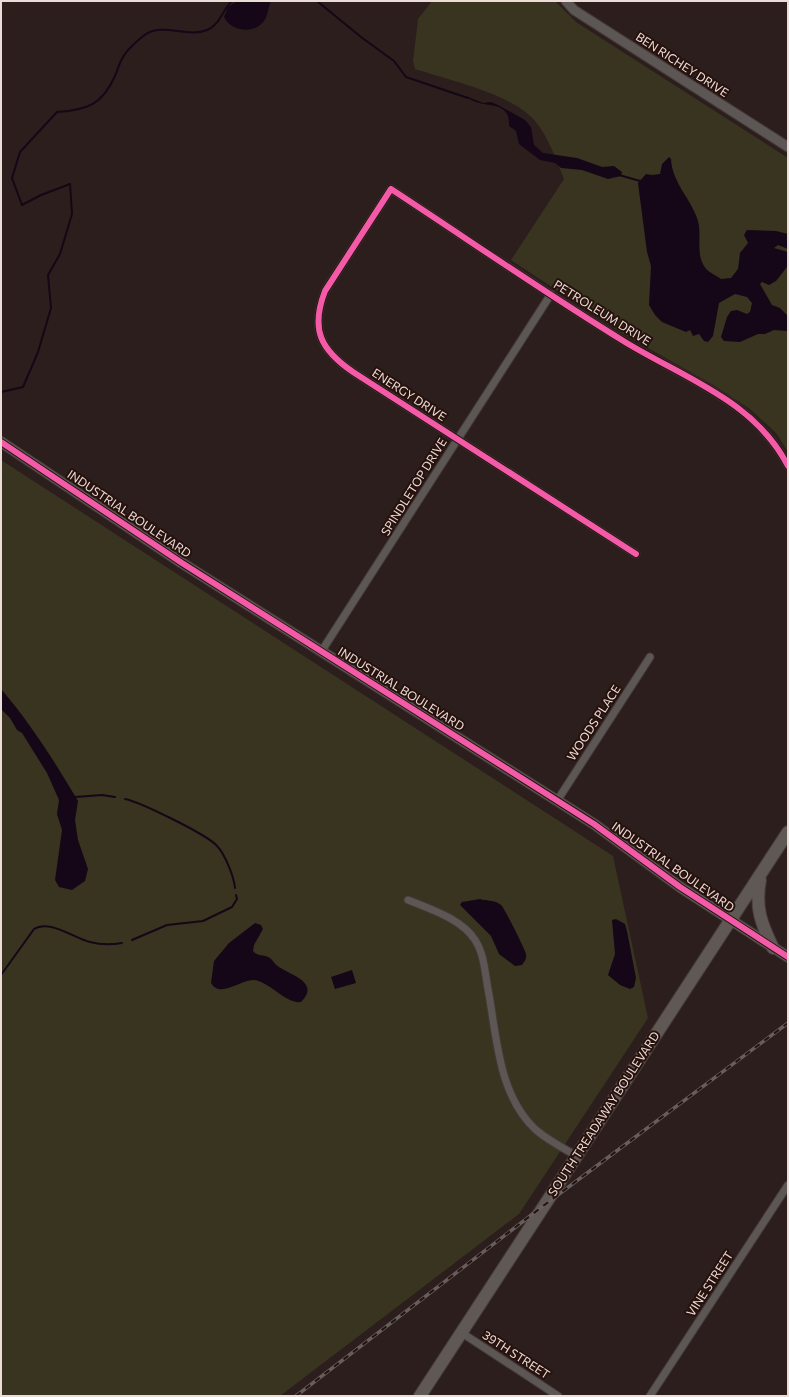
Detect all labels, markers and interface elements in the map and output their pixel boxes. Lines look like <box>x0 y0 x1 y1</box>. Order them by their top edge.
street label: BEN RICHEY DRIVE <box>634 29 732 99</box>
street label: PETROLEUM DRIVE <box>551 277 654 348</box>
street label: ENERGY DRIVE <box>370 365 449 423</box>
street label: SPINDLETOP DRIVE <box>377 435 449 538</box>
street label: INDUSTRIAL BOULEVARD <box>65 466 194 560</box>
street label: INDUSTRIAL BOULEVARD <box>336 643 467 733</box>
street label: WOODS PLACE <box>563 682 623 763</box>
street label: INDUSTRIAL BOULEVARD <box>610 818 738 914</box>
street label: SOUTH TREADAWAY BOULEVARD <box>545 1029 662 1198</box>
street label: VINE STREET <box>683 1248 736 1319</box>
street label: 39TH STREET <box>480 1327 553 1381</box>

